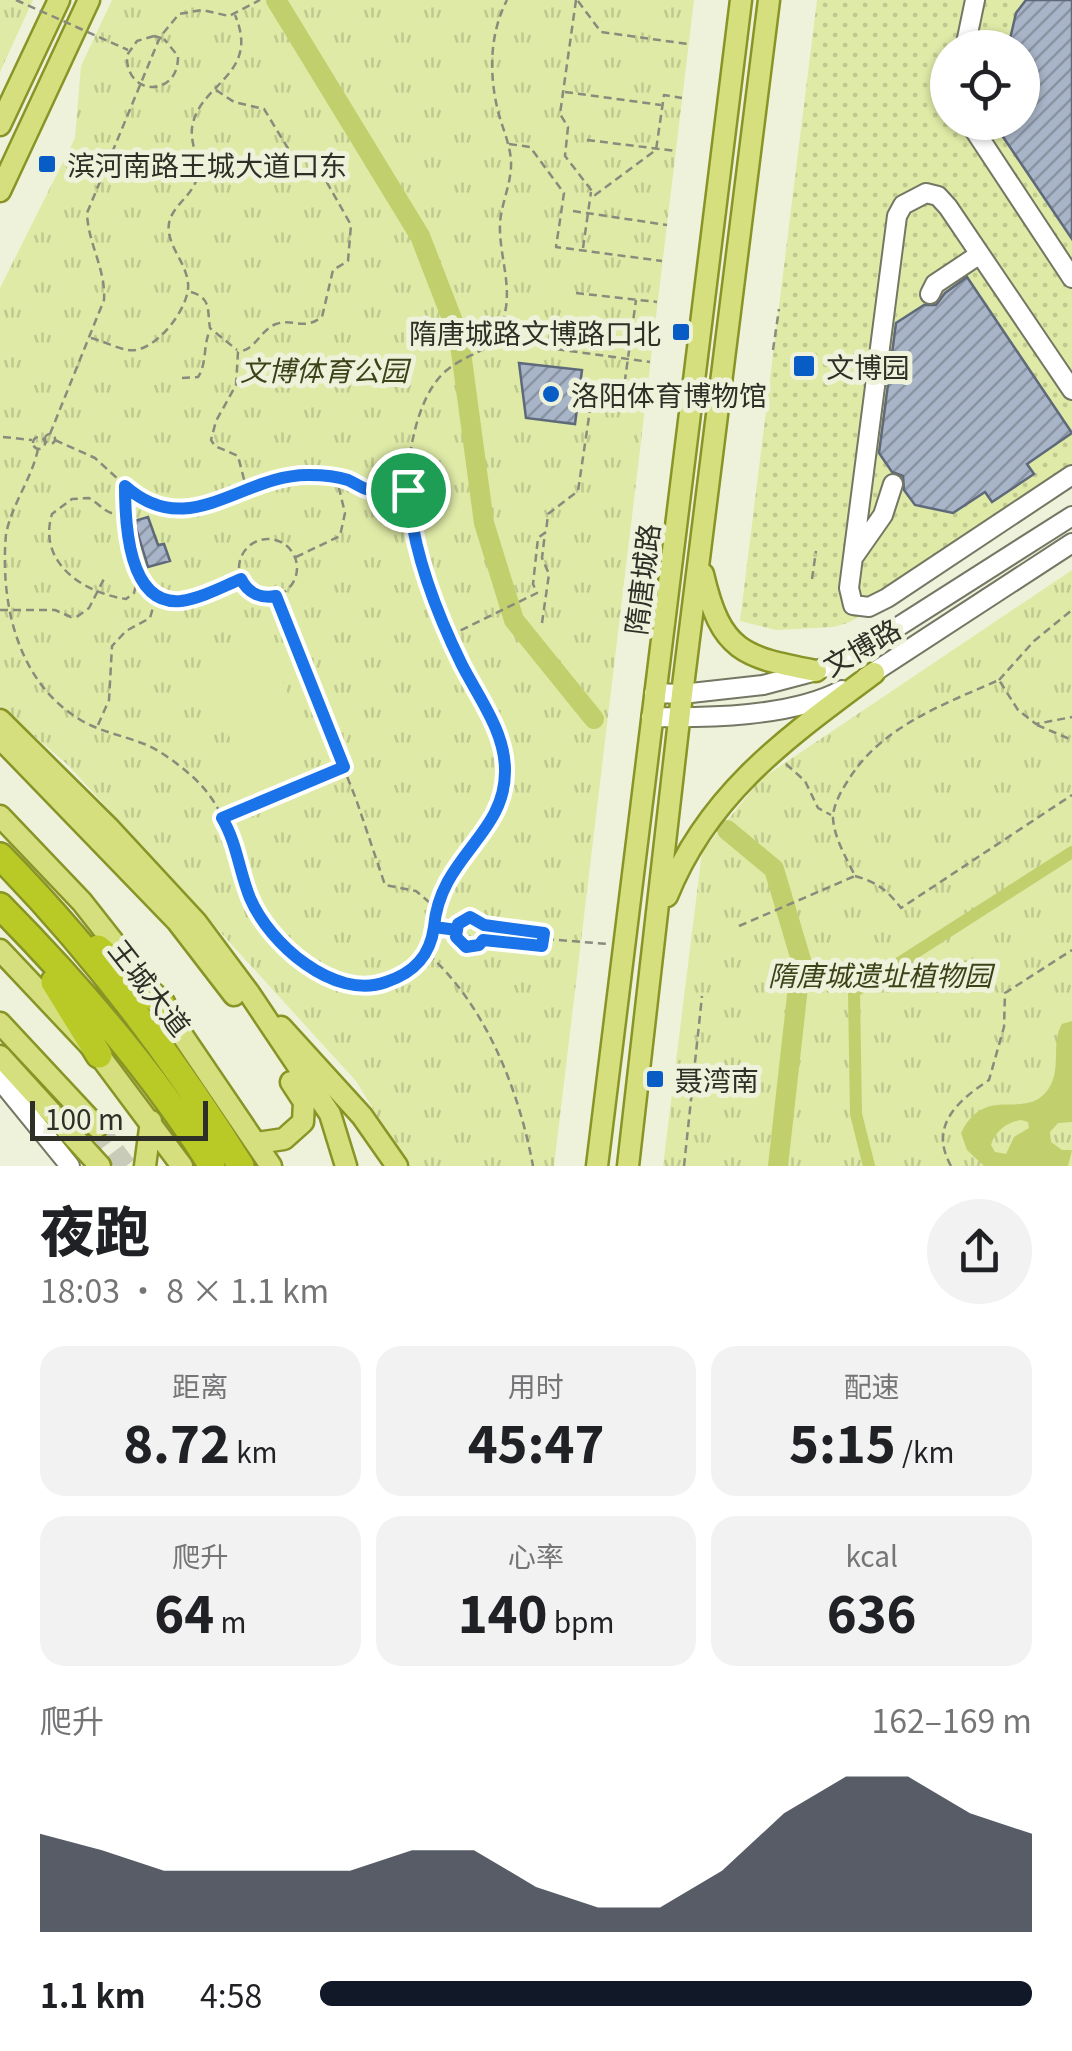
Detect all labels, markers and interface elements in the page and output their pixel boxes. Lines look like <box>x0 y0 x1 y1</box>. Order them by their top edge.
map controls <box>930 30 1040 140</box>
button: locate <box>930 30 1040 140</box>
place label: 滨河南路王城大道口东 <box>67 144 347 184</box>
marker: 滨河南路王城大道口东 <box>36 153 58 175</box>
place label: 隋唐城路文博路口北 <box>409 312 661 352</box>
marker: 隋唐城路文博路口北 <box>670 321 692 343</box>
place label: 文博园 <box>826 346 910 386</box>
park label: 文博体育公园 <box>240 349 412 389</box>
marker: 文博园 <box>791 353 817 379</box>
place label: 洛阳体育博物馆 <box>571 374 767 414</box>
marker: 洛阳体育博物馆 <box>540 383 562 405</box>
pin <box>366 448 451 533</box>
icon: arrive <box>381 463 436 518</box>
street label: 隋唐城路 <box>614 521 668 637</box>
street label: 文博路 <box>815 608 907 684</box>
street label: 王城大道 <box>101 931 201 1043</box>
park label: 隋唐城遗址植物园 <box>768 954 996 994</box>
place label: 聂湾南 <box>675 1059 759 1099</box>
marker: 聂湾南 <box>644 1068 666 1090</box>
scale bar <box>30 1096 208 1140</box>
text: 100 m <box>45 1098 124 1138</box>
text: 夜跑 <box>40 1188 150 1268</box>
button: share <box>927 1199 1032 1304</box>
text: 18:03 · 8 × 1.1 km <box>40 1266 329 1312</box>
text: 距离 <box>172 1365 228 1405</box>
text: 用时 <box>508 1365 564 1405</box>
text: 配速 <box>844 1365 900 1405</box>
text: 8.72 <box>123 1405 230 1477</box>
text: 45:47 <box>468 1405 604 1477</box>
text: 5:15 <box>789 1405 896 1477</box>
text: km <box>230 1431 278 1471</box>
text: /km <box>896 1431 954 1471</box>
text: 爬升 <box>172 1535 228 1575</box>
text: 心率 <box>508 1535 564 1575</box>
text: kcal <box>845 1535 898 1575</box>
text: 64 <box>154 1575 214 1647</box>
text: 140 <box>458 1575 547 1647</box>
text: 636 <box>827 1575 917 1647</box>
text: m <box>214 1601 246 1641</box>
text: bpm <box>547 1601 614 1641</box>
text: 爬升 <box>40 1696 104 1742</box>
text: 162–169 m <box>871 1696 1032 1742</box>
text: 1.1 km <box>40 1971 146 2017</box>
text: 4:58 <box>200 1971 262 2017</box>

